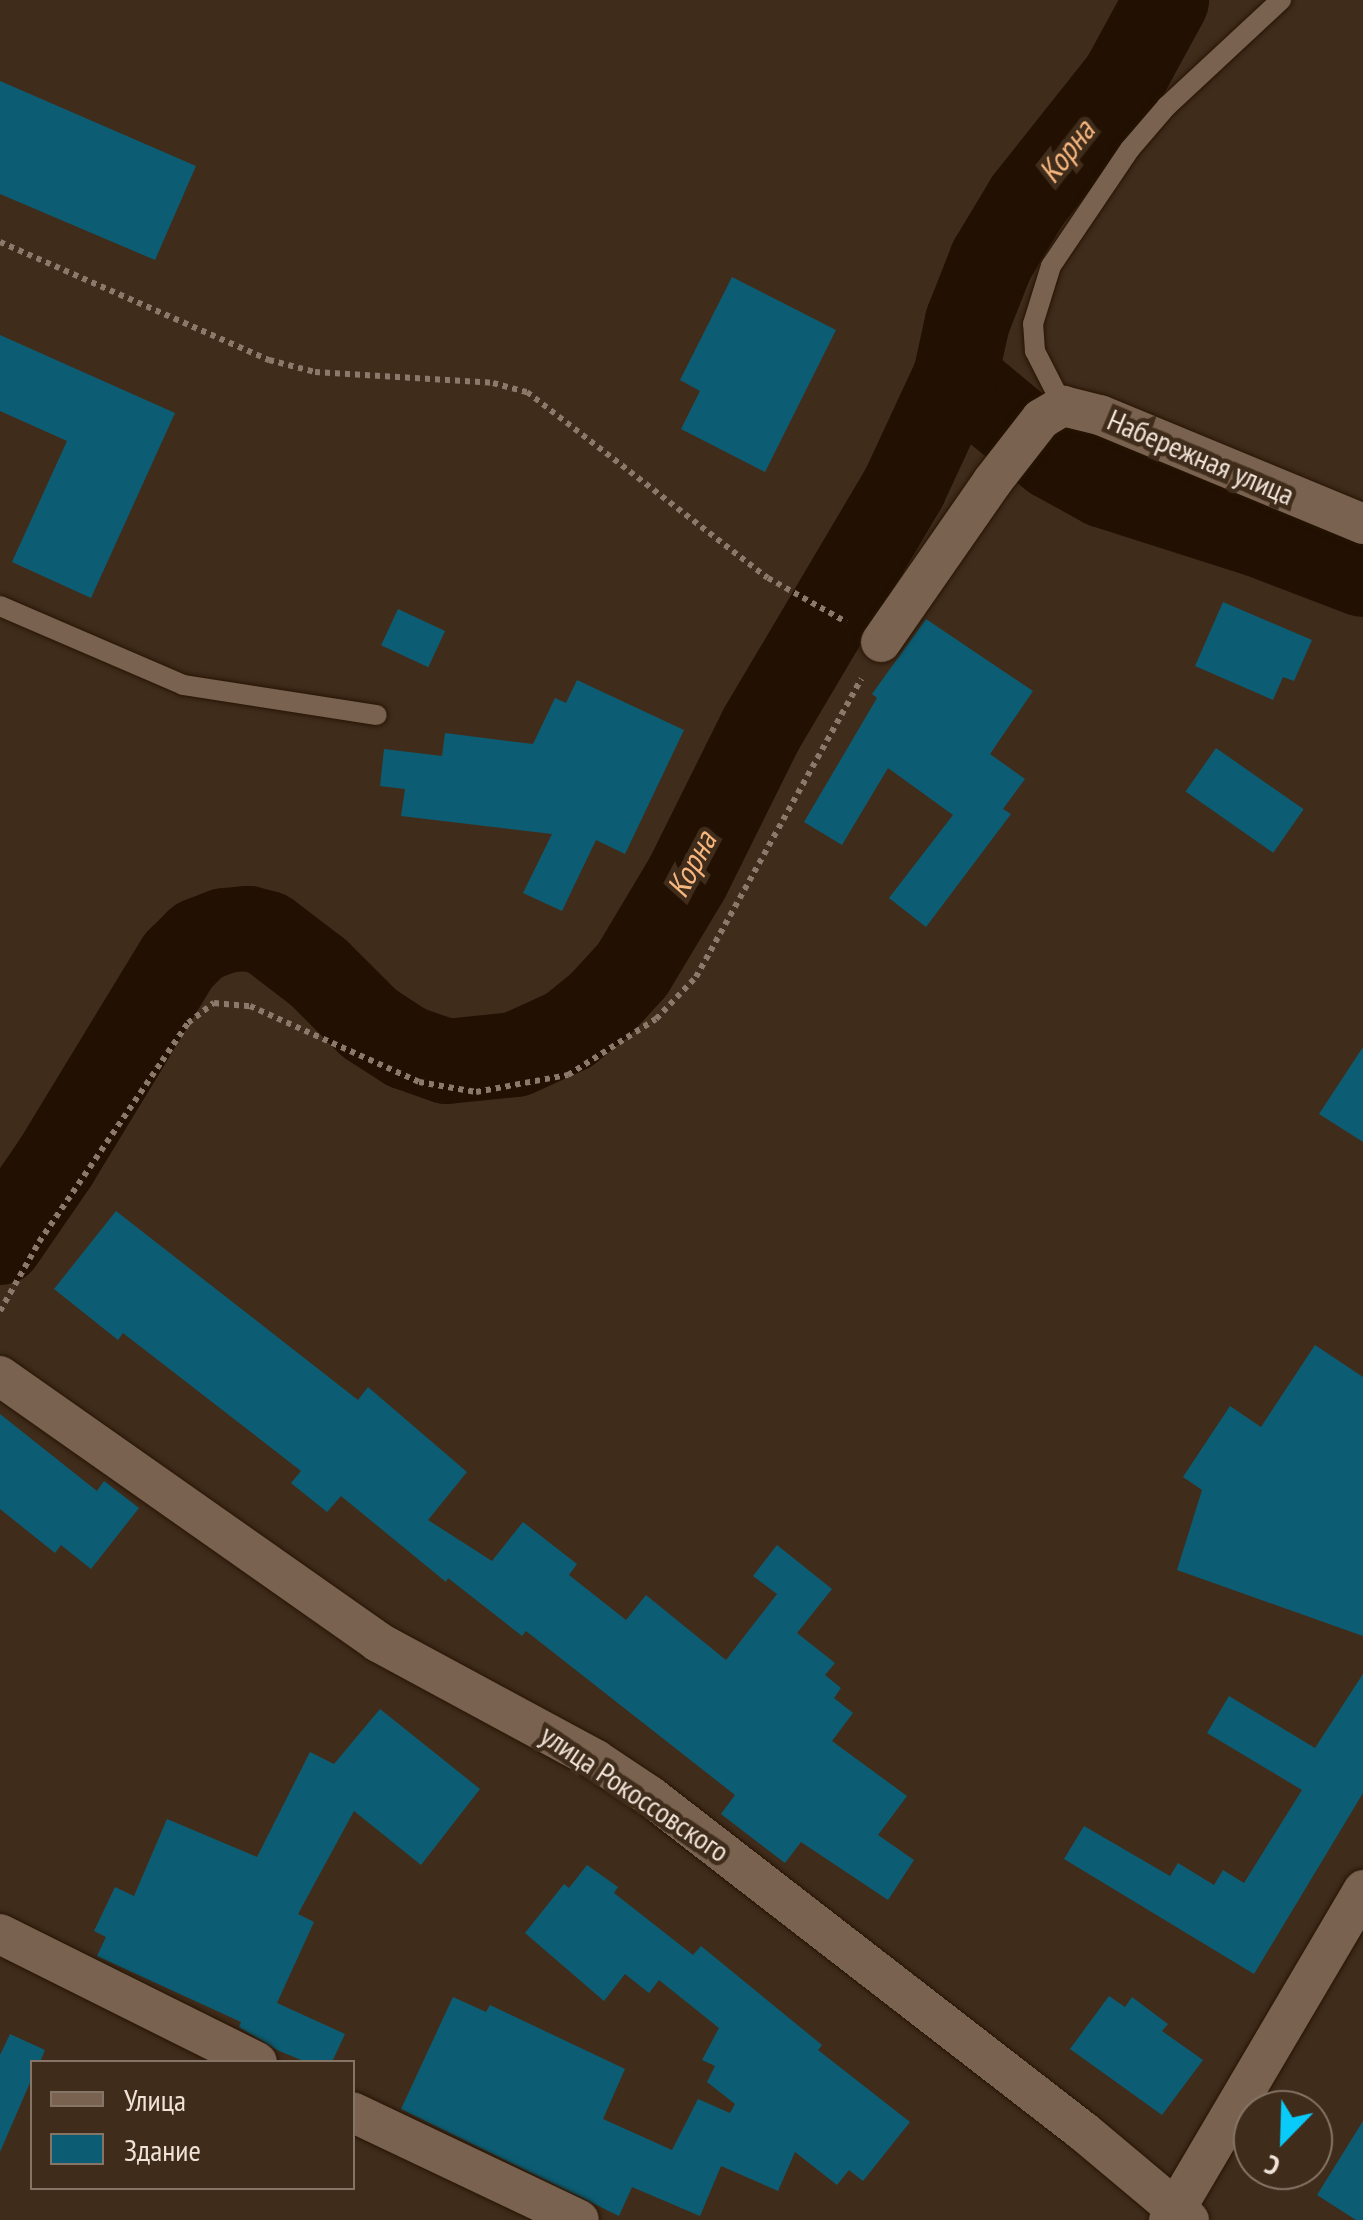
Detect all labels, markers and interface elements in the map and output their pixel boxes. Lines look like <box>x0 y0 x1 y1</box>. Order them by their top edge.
water label: Корна <box>1030 112 1102 190</box>
street label: Набережная улица <box>1102 401 1300 513</box>
water label: Корна <box>658 825 724 903</box>
street label: улица Рокоссовского <box>534 1717 736 1869</box>
legend <box>30 2060 355 2190</box>
text: Улица <box>124 2080 186 2119</box>
north arrow <box>1233 2090 1333 2190</box>
text: Здание <box>124 2130 201 2169</box>
text: С <box>1259 2147 1285 2186</box>

